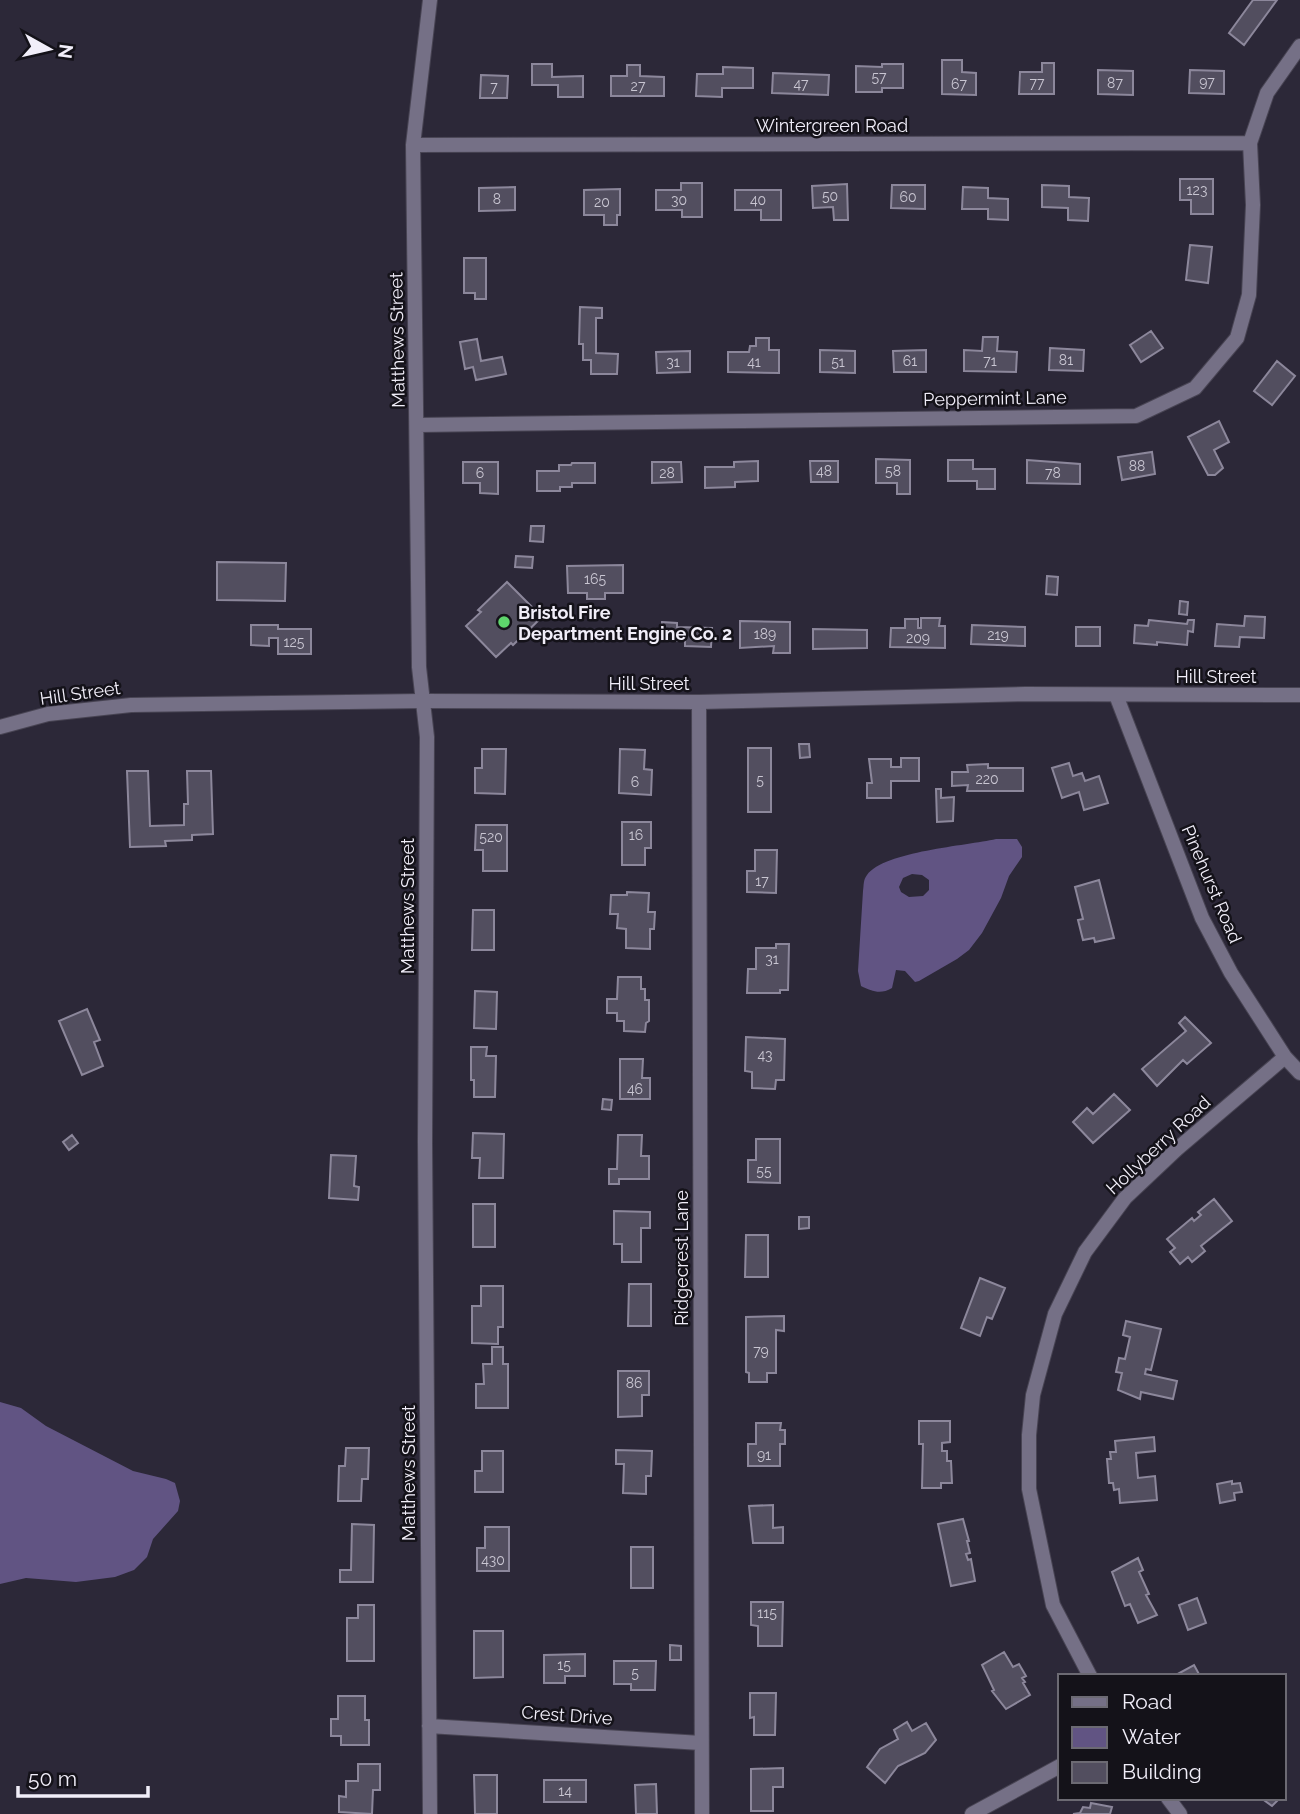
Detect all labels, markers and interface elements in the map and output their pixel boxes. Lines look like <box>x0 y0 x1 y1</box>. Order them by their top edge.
north arrow <box>14 14 84 84</box>
text: N <box>54 43 78 60</box>
house number: 57 <box>871 69 887 85</box>
house number: 97 <box>1199 74 1215 90</box>
house number: 77 <box>1030 75 1045 91</box>
house number: 87 <box>1107 75 1123 91</box>
house number: 47 <box>793 76 809 92</box>
house number: 67 <box>951 76 967 92</box>
house number: 27 <box>631 78 646 94</box>
house number: 7 <box>490 79 498 95</box>
street label: Wintergreen Road <box>756 115 908 136</box>
house number: 123 <box>1187 182 1207 198</box>
house number: 50 <box>822 188 838 204</box>
house number: 60 <box>899 189 917 205</box>
house number: 8 <box>493 191 501 207</box>
house number: 30 <box>671 192 687 208</box>
house number: 40 <box>750 192 766 208</box>
house number: 20 <box>594 194 610 210</box>
street label: Matthews Street <box>385 272 409 408</box>
house number: 81 <box>1059 352 1073 368</box>
house number: 61 <box>903 353 917 369</box>
house number: 71 <box>983 353 997 369</box>
house number: 31 <box>666 354 680 370</box>
house number: 41 <box>747 354 761 370</box>
house number: 51 <box>831 354 845 370</box>
street label: Peppermint Lane <box>923 386 1067 410</box>
house number: 88 <box>1129 458 1145 474</box>
house number: 48 <box>816 463 832 479</box>
house number: 58 <box>885 463 901 479</box>
house number: 6 <box>476 465 484 481</box>
house number: 28 <box>659 465 675 481</box>
house number: 78 <box>1045 465 1061 481</box>
house number: 165 <box>584 571 606 587</box>
place label: Bristol Fire Department Engine Co. 2 <box>518 602 732 644</box>
marker: Bristol Fire Department Engine Co. 2 <box>496 614 512 630</box>
house number: 189 <box>754 626 776 642</box>
house number: 219 <box>987 627 1009 643</box>
house number: 209 <box>906 630 930 646</box>
house number: 125 <box>284 634 305 650</box>
street label: Hill Street <box>1176 666 1256 687</box>
street label: Hill Street <box>609 673 689 694</box>
street label: Hill Street <box>38 677 122 709</box>
house number: 220 <box>975 771 999 787</box>
house number: 5 <box>756 772 764 788</box>
house number: 6 <box>631 774 639 790</box>
street label: Pinehurst Road <box>1178 822 1246 946</box>
house number: 16 <box>629 827 643 843</box>
house number: 520 <box>479 829 503 845</box>
street label: Matthews Street <box>397 838 418 974</box>
house number: 17 <box>755 873 769 889</box>
house number: 31 <box>765 951 779 967</box>
house number: 43 <box>757 1047 773 1063</box>
house number: 46 <box>627 1081 643 1097</box>
street label: Hollyberry Road <box>1102 1091 1214 1199</box>
house number: 55 <box>756 1163 772 1179</box>
street label: Ridgecrest Lane <box>671 1190 692 1326</box>
house number: 79 <box>753 1343 769 1359</box>
house number: 86 <box>626 1375 642 1391</box>
street label: Matthews Street <box>398 1405 419 1541</box>
house number: 91 <box>757 1447 771 1463</box>
house number: 430 <box>481 1552 505 1568</box>
house number: 115 <box>757 1605 777 1621</box>
house number: 15 <box>557 1657 571 1673</box>
house number: 5 <box>631 1665 639 1681</box>
legend <box>1058 1674 1286 1800</box>
text: Road <box>1122 1689 1172 1714</box>
street label: Crest Drive <box>521 1701 614 1729</box>
text: Water <box>1122 1724 1181 1749</box>
scale bar <box>18 1755 147 1799</box>
text: Building <box>1122 1759 1202 1784</box>
text: 50 m <box>28 1766 77 1791</box>
house number: 14 <box>558 1783 572 1799</box>

